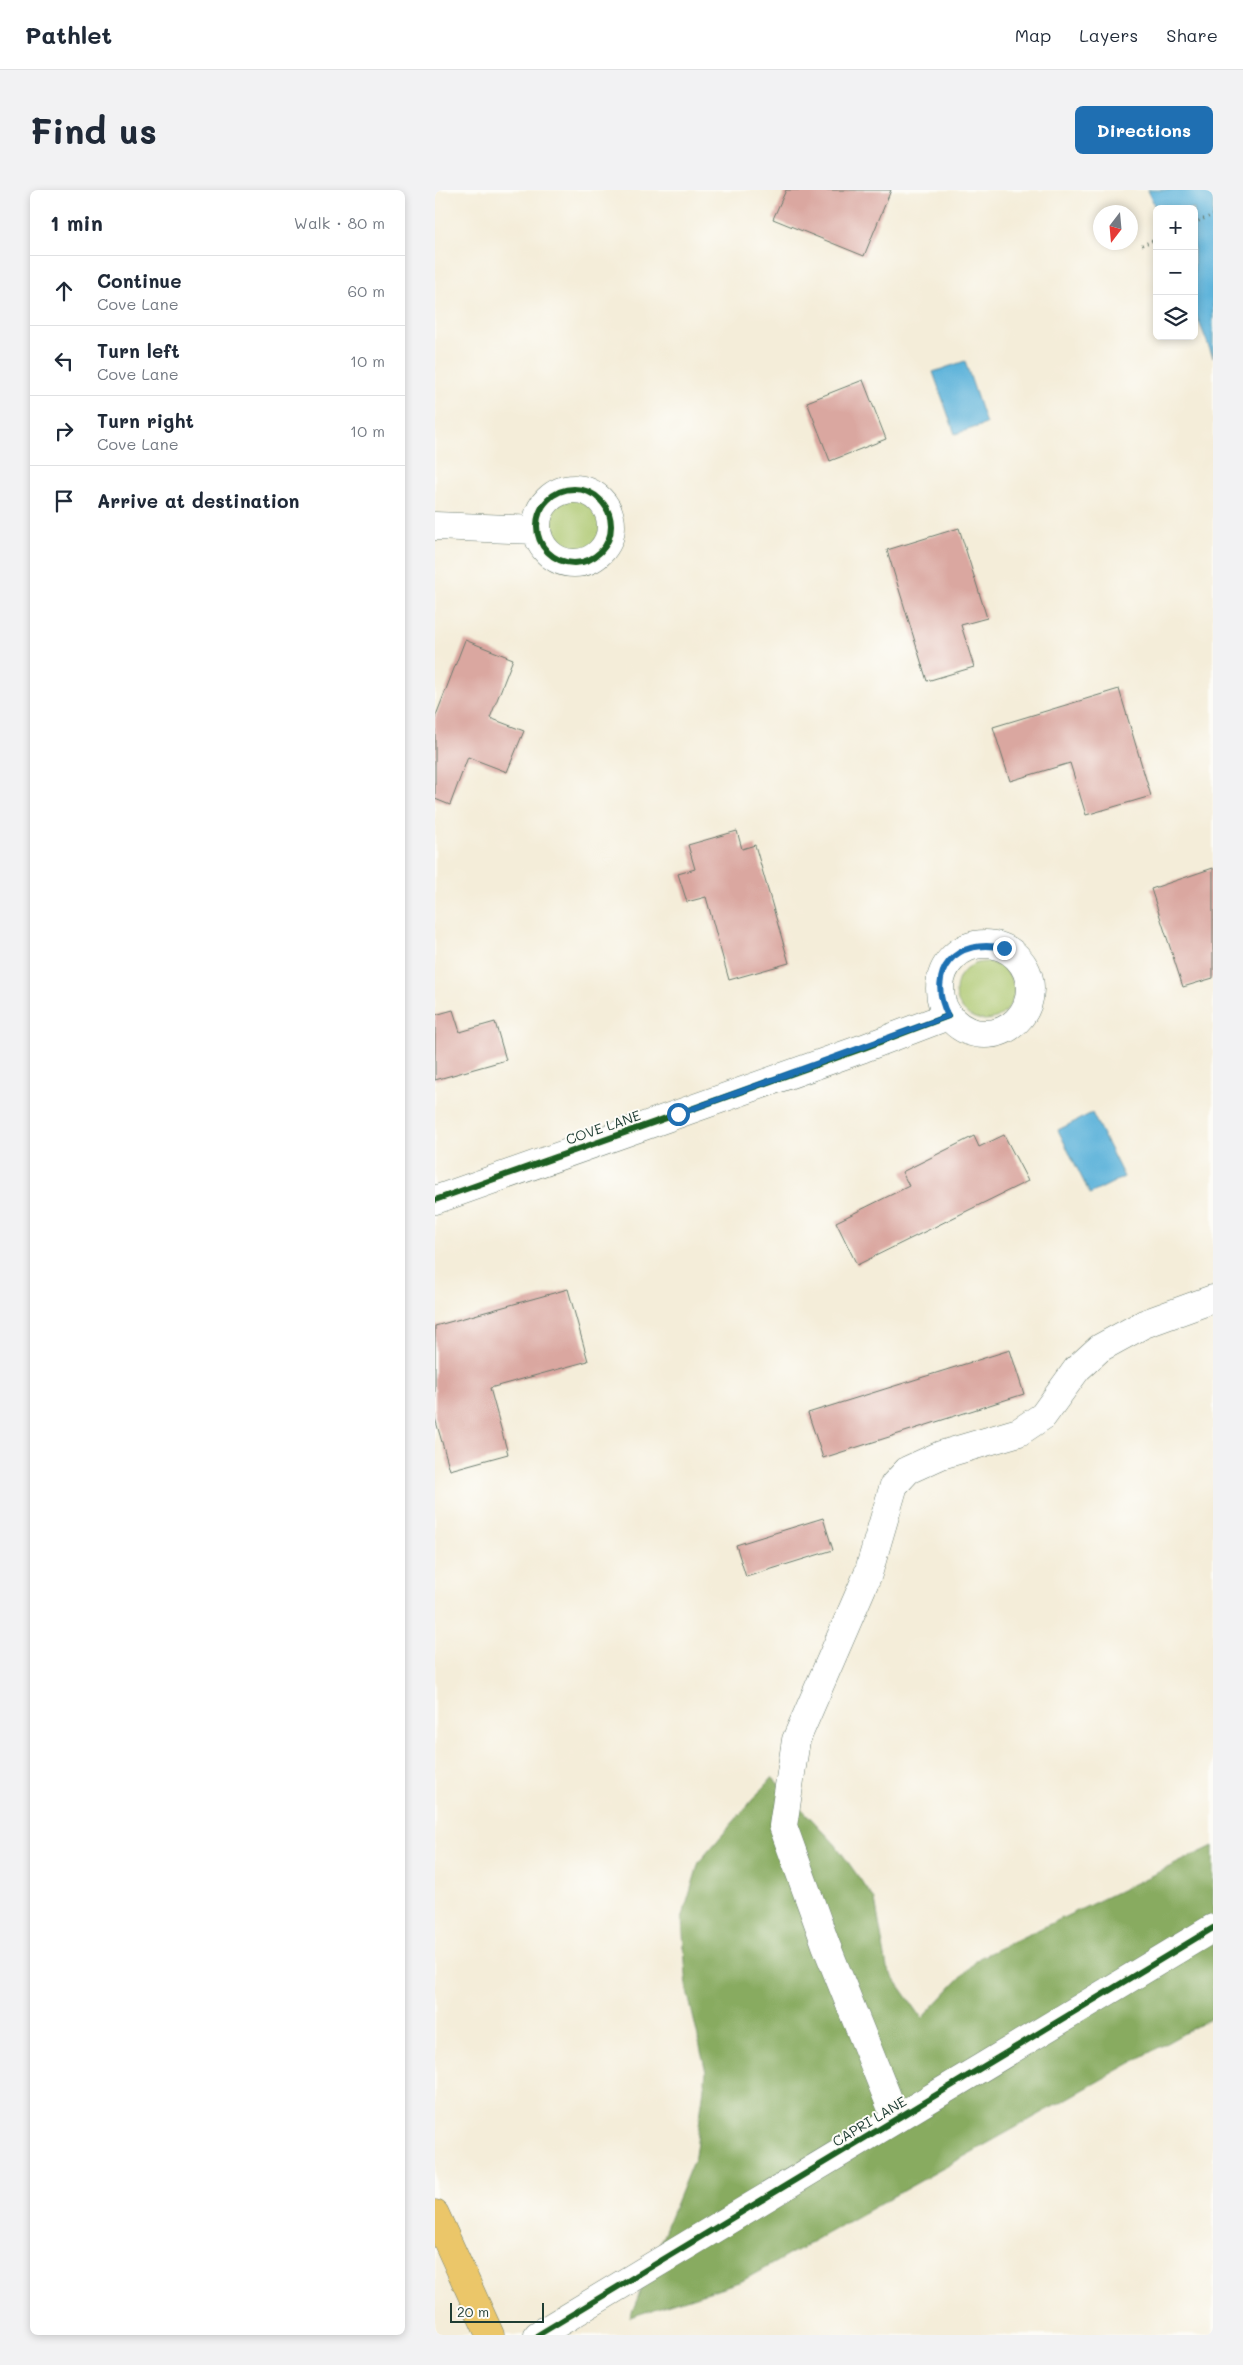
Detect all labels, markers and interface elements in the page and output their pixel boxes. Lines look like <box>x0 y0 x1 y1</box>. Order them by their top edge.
text: Pathlet <box>25 19 112 50</box>
text: Map <box>1015 23 1051 47</box>
text: Layers <box>1079 23 1138 47</box>
text: Share <box>1166 23 1218 47</box>
button: Directions <box>1075 106 1213 154</box>
text: Find us <box>30 107 157 153</box>
north arrow <box>1093 205 1138 250</box>
map controls <box>1153 205 1198 340</box>
button: + <box>1153 205 1198 250</box>
text: 1 min <box>50 209 103 236</box>
text: Walk · 80 m <box>294 212 385 233</box>
button: − <box>1153 250 1198 295</box>
text: Continue <box>97 268 182 293</box>
icon: ahead <box>50 277 78 305</box>
text: 60 m <box>348 280 385 301</box>
text: Cove Lane <box>97 293 179 314</box>
button: layers <box>1153 295 1198 340</box>
text: Turn left <box>97 338 180 363</box>
icon: left <box>50 347 78 375</box>
text: 10 m <box>350 350 385 371</box>
text: Cove Lane <box>97 363 179 384</box>
text: Turn right <box>97 408 194 433</box>
icon: right <box>50 417 78 445</box>
text: 10 m <box>350 420 385 441</box>
text: Cove Lane <box>97 433 179 454</box>
icon: arrive <box>50 487 78 515</box>
text: Arrive at destination <box>97 488 300 513</box>
route end <box>993 937 1016 960</box>
route start <box>667 1103 690 1126</box>
street label: COVE LANE <box>563 1105 643 1149</box>
street label: CAPRI LANE <box>828 2091 910 2151</box>
scale bar <box>450 2300 544 2323</box>
text: 20 m <box>457 2302 489 2321</box>

